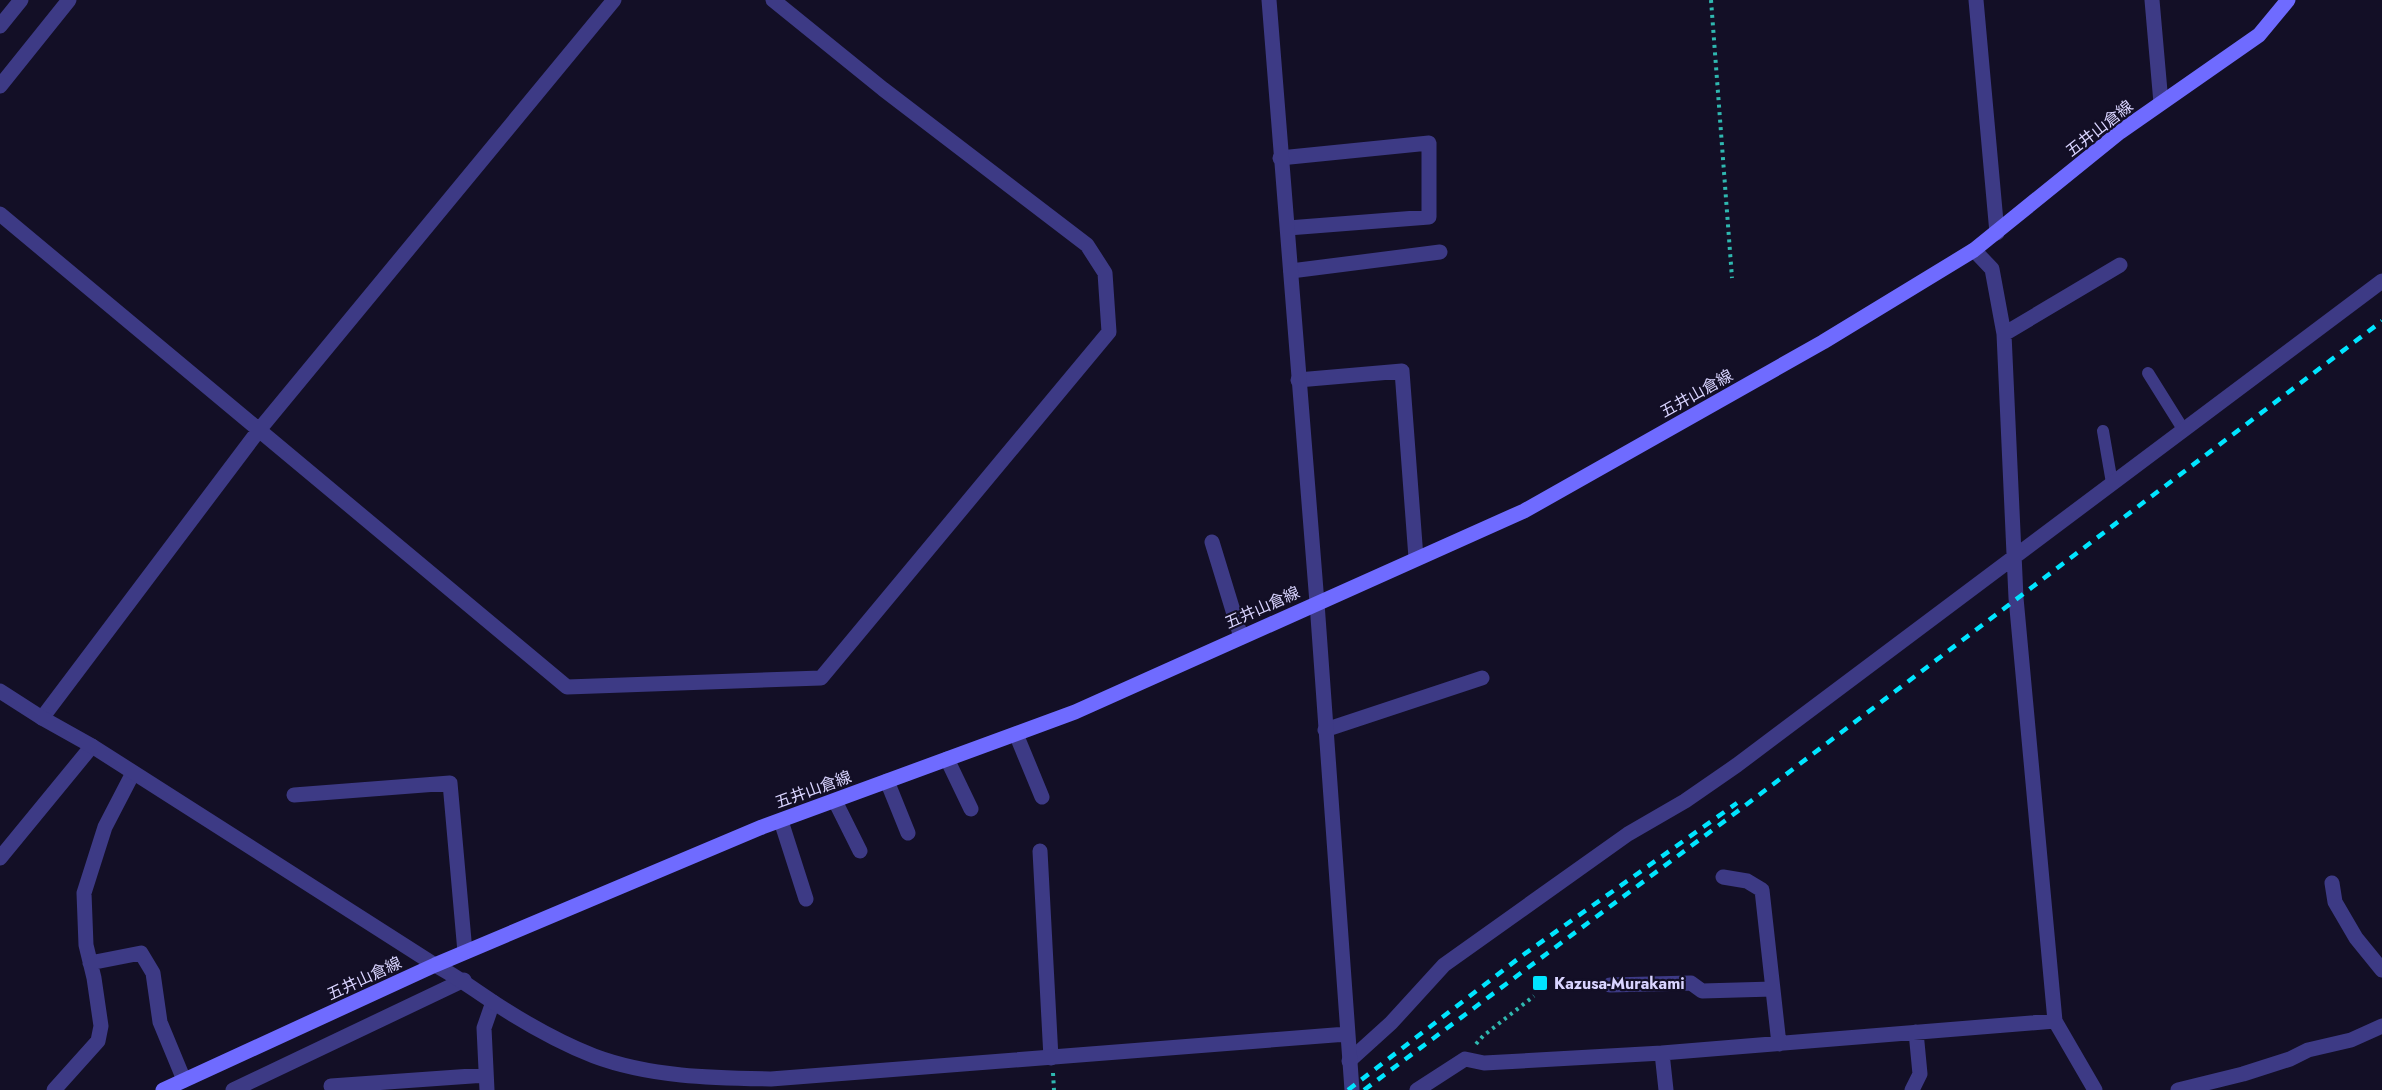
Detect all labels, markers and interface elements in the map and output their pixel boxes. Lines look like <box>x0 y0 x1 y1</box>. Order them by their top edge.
street label: 五井山倉線 <box>2061 95 2138 162</box>
street label: 五井山倉線 <box>1656 364 1737 423</box>
street label: 五井山倉線 <box>1221 581 1303 634</box>
street label: 五井山倉線 <box>772 765 855 814</box>
street label: 五井山倉線 <box>323 951 405 1006</box>
place label: Kazusa-Murakami <box>1554 972 1685 995</box>
marker: Kazusa-Murakami <box>1531 974 1549 992</box>

